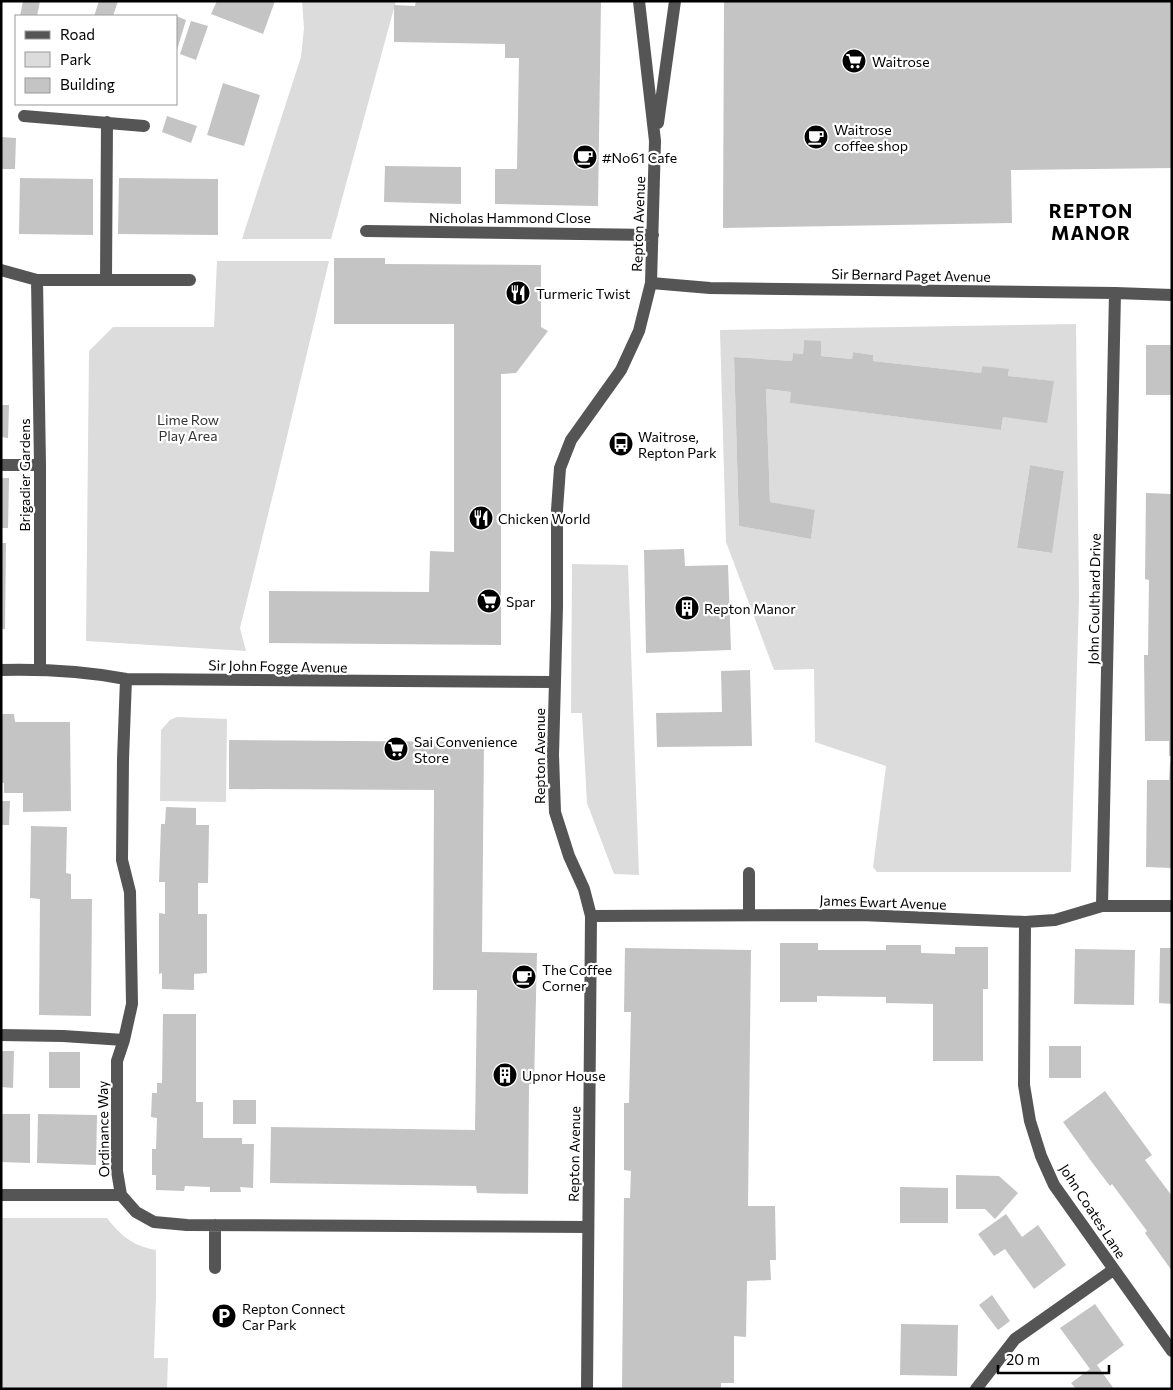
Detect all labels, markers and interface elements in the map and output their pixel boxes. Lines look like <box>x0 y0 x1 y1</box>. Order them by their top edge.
legend <box>15 15 178 105</box>
text: Road <box>60 25 95 43</box>
supermarket icon: Waitrose <box>841 48 867 74</box>
text: Park <box>60 50 91 68</box>
place label: Waitrose <box>872 53 930 70</box>
text: Building <box>60 75 115 93</box>
place label: Waitrose coffee shop <box>834 121 908 154</box>
cafe icon: Waitrose coffee shop <box>803 124 829 150</box>
cafe icon: #No61 Cafe <box>572 144 598 170</box>
place label: #No61 Cafe <box>602 149 677 166</box>
street label: Repton Avenue <box>628 176 648 272</box>
district label: REPTON MANOR <box>1049 199 1133 244</box>
street label: Nicholas Hammond Close <box>429 209 591 226</box>
street label: Sir Bernard Paget Avenue <box>831 265 991 285</box>
restaurant icon: Turmeric Twist <box>505 280 531 306</box>
place label: Turmeric Twist <box>536 285 631 302</box>
park label: Lime Row Play Area <box>157 411 219 444</box>
street label: Brigadier Gardens <box>16 418 33 532</box>
place label: Waitrose, Repton Park <box>638 428 717 461</box>
bus stop icon: Waitrose, Repton Park <box>608 431 634 457</box>
restaurant icon: Chicken World <box>468 505 494 531</box>
place label: Chicken World <box>498 510 590 527</box>
street label: John Coulthard Drive <box>1084 533 1104 665</box>
supermarket icon: Spar <box>476 588 502 614</box>
place label: Spar <box>506 593 536 610</box>
building icon: Repton Manor <box>674 595 700 621</box>
place label: Repton Manor <box>704 600 796 617</box>
street label: Sir John Fogge Avenue <box>208 656 348 676</box>
street label: Repton Avenue <box>531 708 548 804</box>
place label: Sai Convenience Store <box>414 733 517 766</box>
supermarket icon: Sai Convenience Store <box>383 736 409 762</box>
street label: James Ewart Avenue <box>819 891 947 913</box>
place label: The Coffee Corner <box>542 961 612 994</box>
cafe icon: The Coffee Corner <box>511 964 537 990</box>
building icon: Upnor House <box>492 1062 518 1088</box>
place label: Upnor House <box>522 1067 606 1084</box>
street label: Ordinance Way <box>94 1080 112 1178</box>
street label: Repton Avenue <box>565 1106 583 1202</box>
street label: John Coates Lane <box>1056 1161 1130 1261</box>
place label: Repton Connect Car Park <box>242 1300 345 1333</box>
parking icon: Repton Connect Car Park <box>211 1303 237 1329</box>
scale bar <box>998 1342 1109 1374</box>
text: 20 m <box>1006 1350 1040 1368</box>

